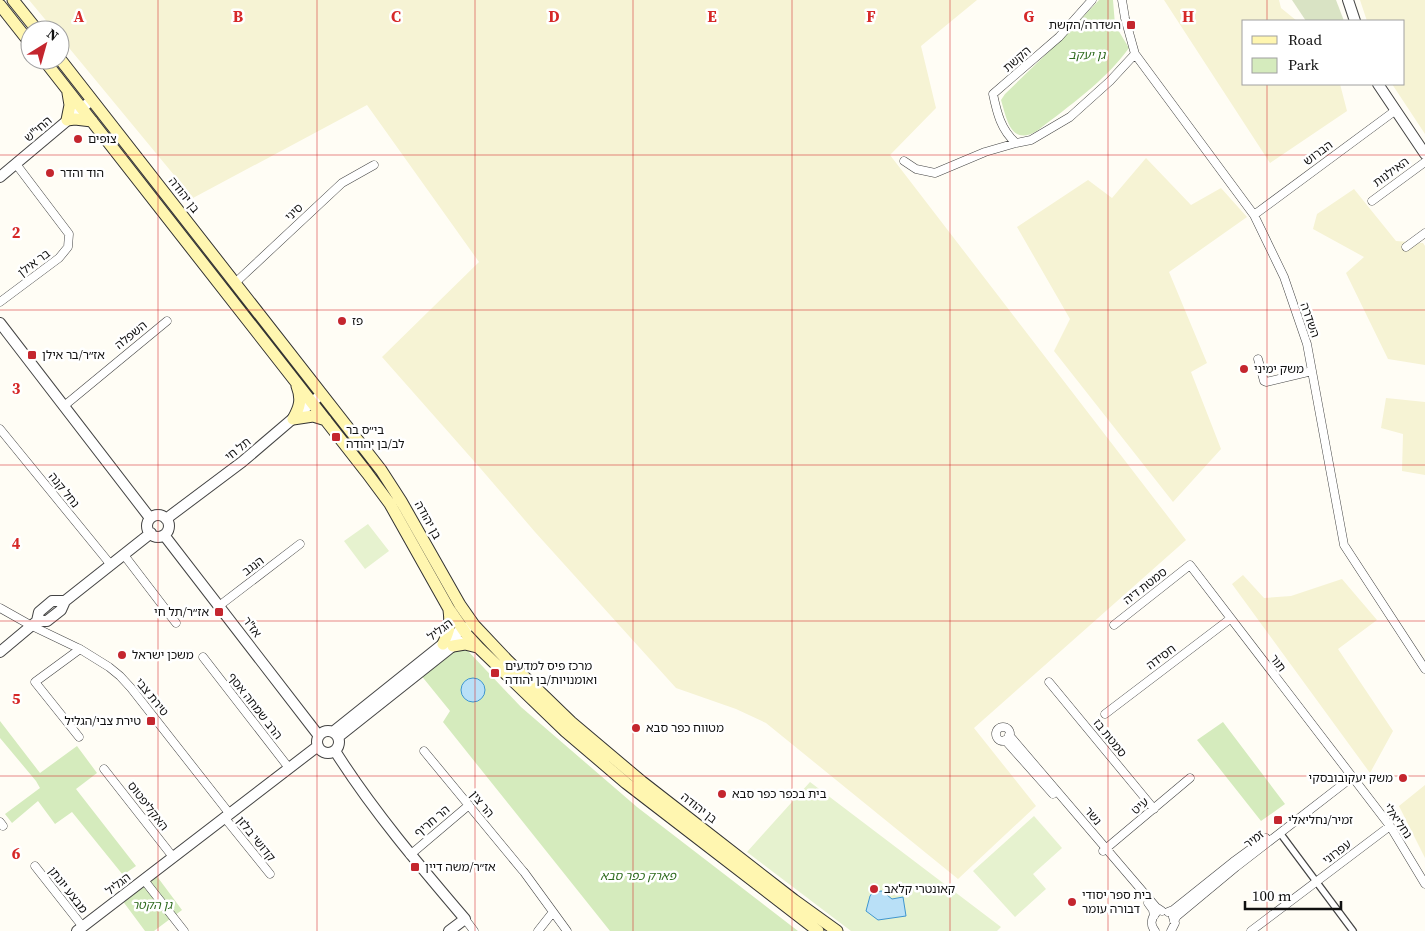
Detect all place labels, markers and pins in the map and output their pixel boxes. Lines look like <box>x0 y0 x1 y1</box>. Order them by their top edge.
place label: השדרה/הקשת <box>1049 17 1121 33</box>
marker: השדרה/הקשת <box>1125 19 1137 31</box>
place label: צופים <box>88 131 117 147</box>
marker: צופים <box>72 133 84 145</box>
place label: הוד והדר <box>60 165 104 181</box>
marker: הוד והדר <box>44 167 56 179</box>
place label: פז <box>352 313 363 329</box>
marker: פז <box>336 315 348 327</box>
place label: אז״ר/בר אילן <box>42 347 105 363</box>
marker: אז״ר/בר אילן <box>26 349 38 361</box>
place label: משק ימיני <box>1254 361 1304 377</box>
marker: משק ימיני <box>1238 363 1250 375</box>
place label: בי״ס בר לב/בן יהודה <box>346 422 404 452</box>
marker: בי״ס בר לב/בן יהודה <box>330 431 342 443</box>
place label: אז״ר/תל חי <box>154 604 209 620</box>
marker: אז״ר/תל חי <box>213 606 225 618</box>
place label: משכן ישראל <box>132 647 194 663</box>
marker: משכן ישראל <box>116 649 128 661</box>
place label: מרכז פיס למדעים ואומנויות/בן יהודה <box>505 658 597 688</box>
marker: מרכז פיס למדעים ואומנויות/בן יהודה <box>489 667 501 679</box>
place label: טירת צבי/הגליל <box>64 713 141 729</box>
marker: טירת צבי/הגליל <box>145 715 157 727</box>
place label: מטווח כפר סבא <box>646 720 724 736</box>
marker: מטווח כפר סבא <box>630 722 642 734</box>
place label: משק יעקובובסקי <box>1309 770 1393 786</box>
marker: משק יעקובובסקי <box>1397 772 1409 784</box>
place label: בית בכפר כפר סבא <box>732 786 827 802</box>
marker: בית בכפר כפר סבא <box>716 788 728 800</box>
place label: זמיר/נחליאלי <box>1288 812 1353 828</box>
marker: זמיר/נחליאלי <box>1272 814 1284 826</box>
place label: אז״ר/משה דיין <box>425 859 496 875</box>
marker: אז״ר/משה דיין <box>409 861 421 873</box>
place label: קאונטרי קלאב <box>884 881 956 897</box>
marker: קאונטרי קלאב <box>868 883 880 895</box>
place label: בית ספר יסודי דבורה עומר <box>1082 887 1152 917</box>
marker: בית ספר יסודי דבורה עומר <box>1066 896 1078 908</box>

